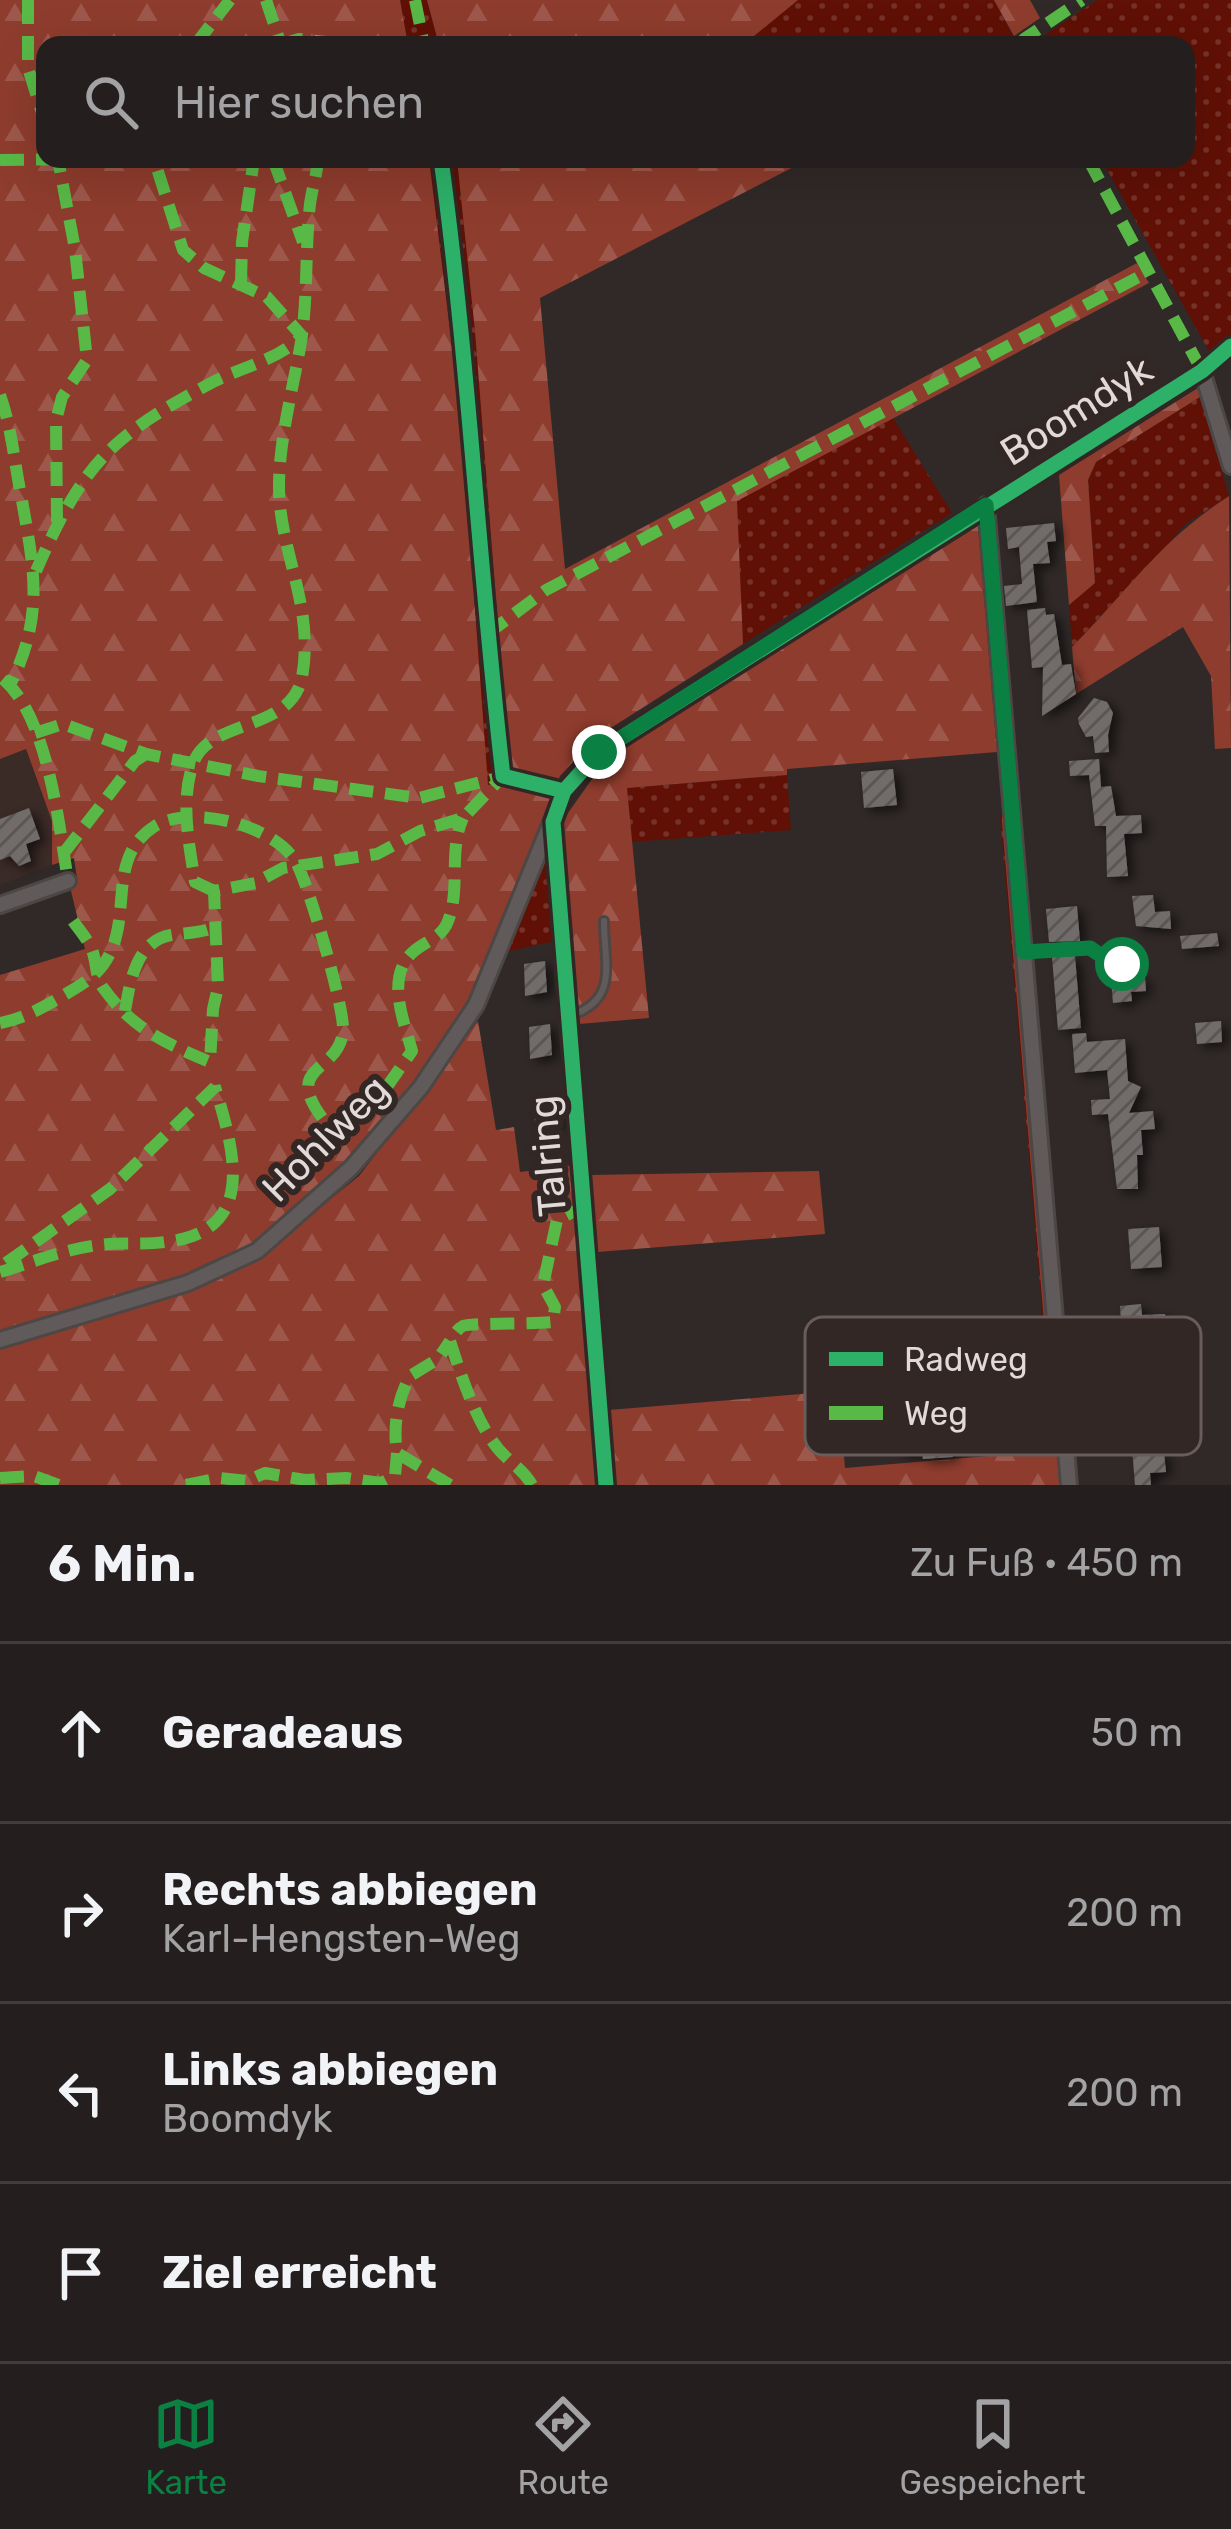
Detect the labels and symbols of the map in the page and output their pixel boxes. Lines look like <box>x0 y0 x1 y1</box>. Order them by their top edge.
street label: Boomdyk <box>992 346 1161 475</box>
route end <box>572 725 626 779</box>
route start <box>1095 937 1149 991</box>
street label: Hohlweg <box>253 1066 398 1211</box>
street label: Talring <box>520 1094 576 1218</box>
legend <box>805 1317 1201 1455</box>
text: Radweg <box>904 1340 1028 1379</box>
text: Weg <box>904 1394 968 1433</box>

